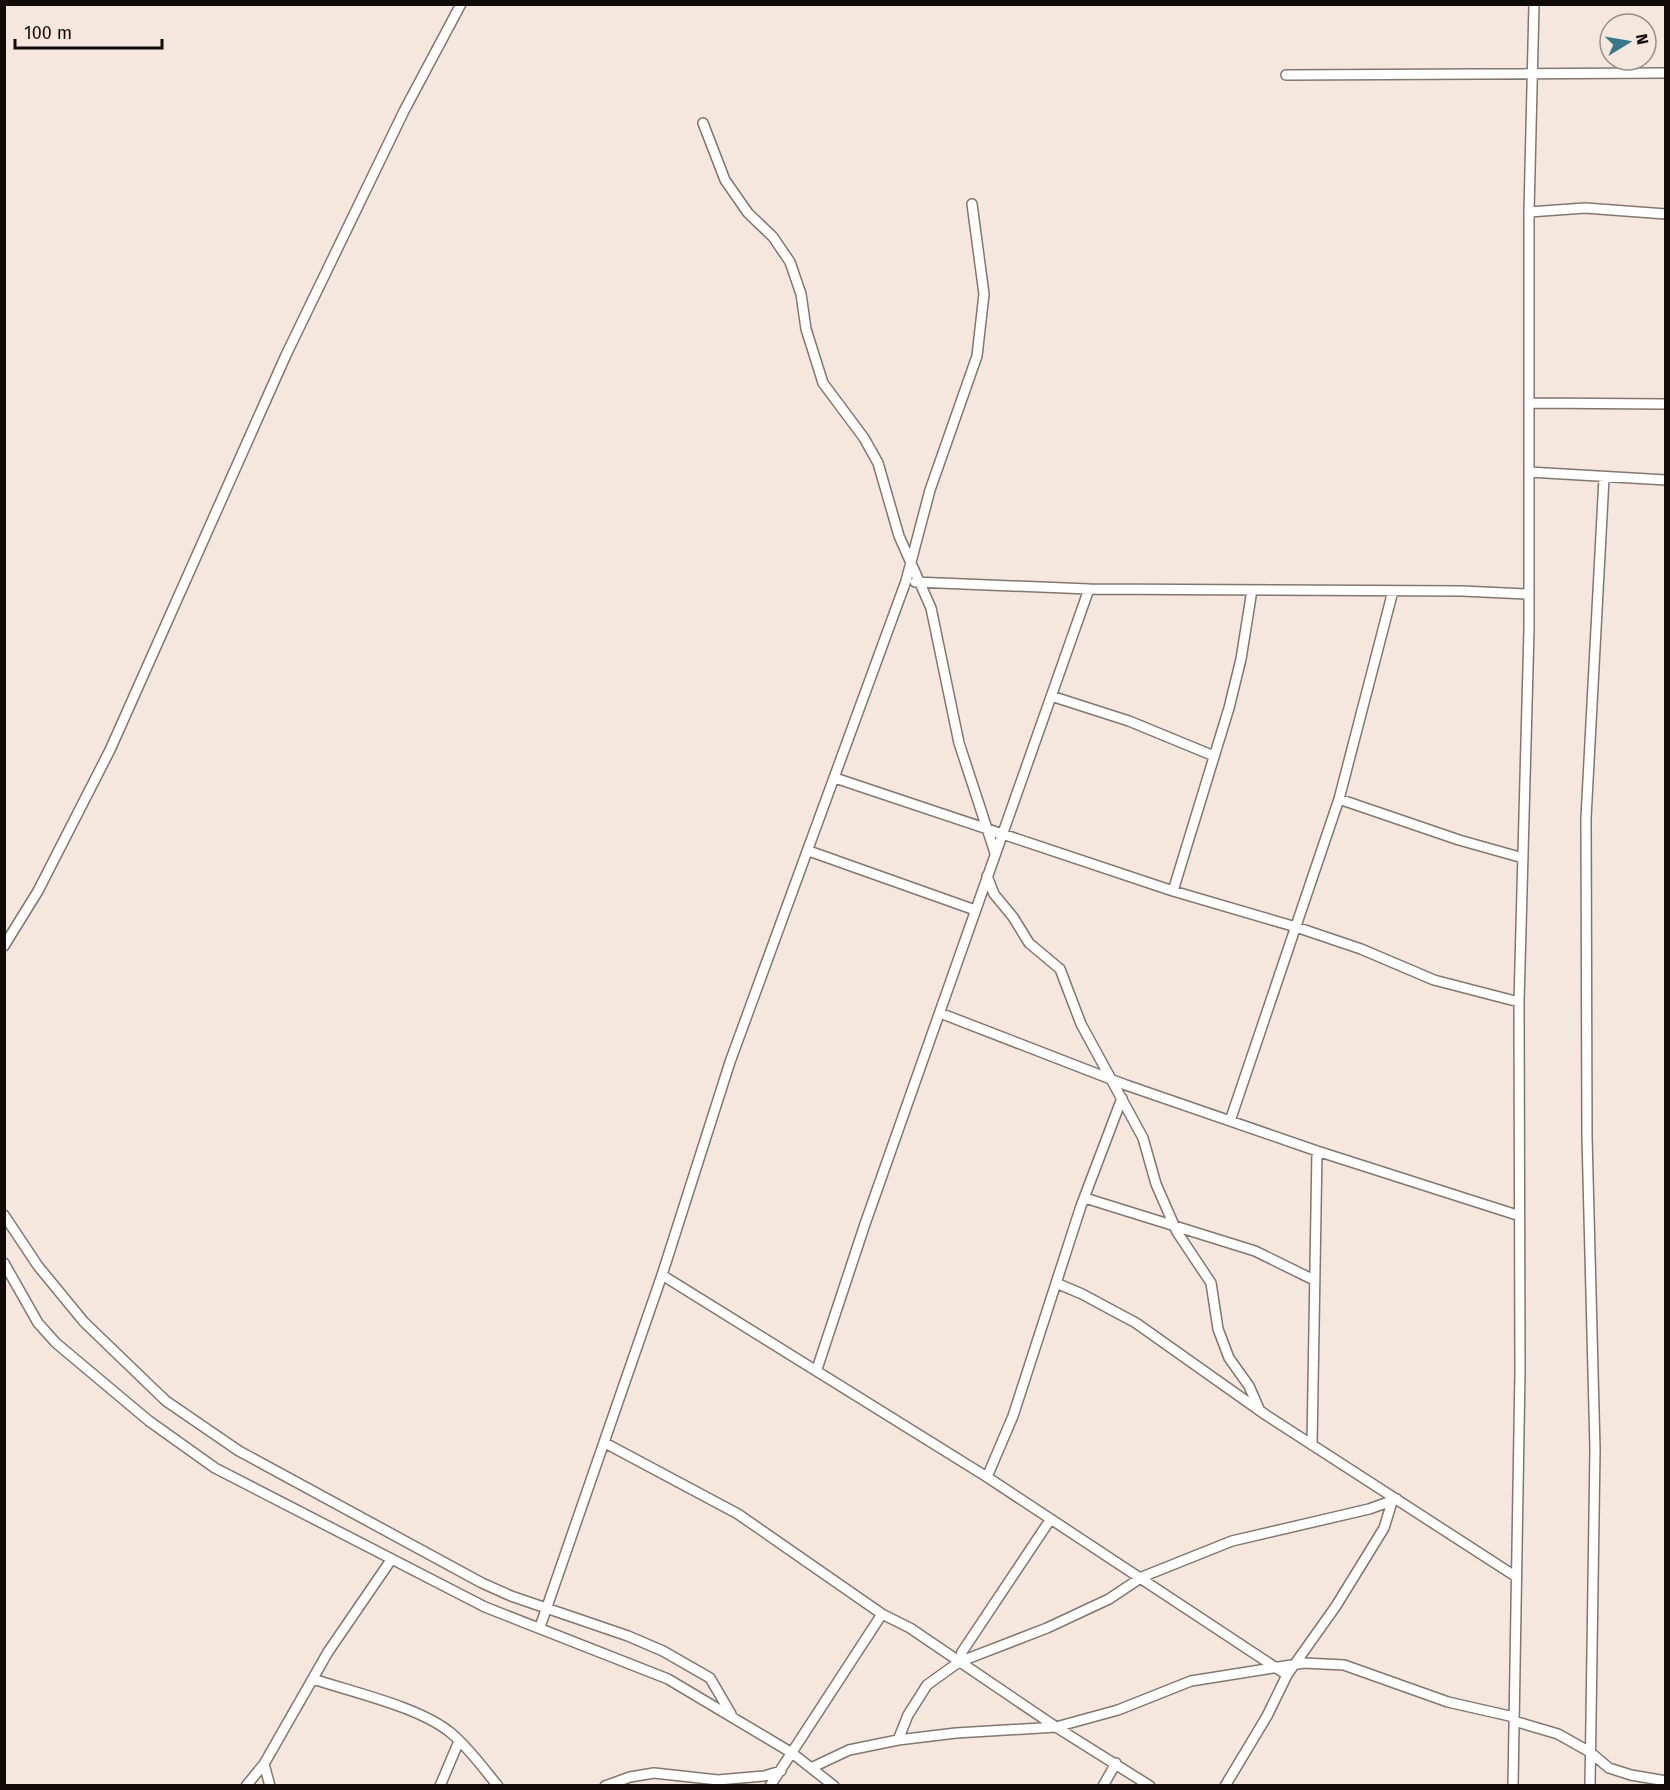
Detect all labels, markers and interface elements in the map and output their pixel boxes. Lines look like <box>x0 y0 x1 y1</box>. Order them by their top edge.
scale bar <box>15 12 162 50</box>
north arrow <box>1598 12 1658 72</box>
text: 100 m <box>24 22 72 44</box>
text: N <box>1632 32 1653 46</box>

